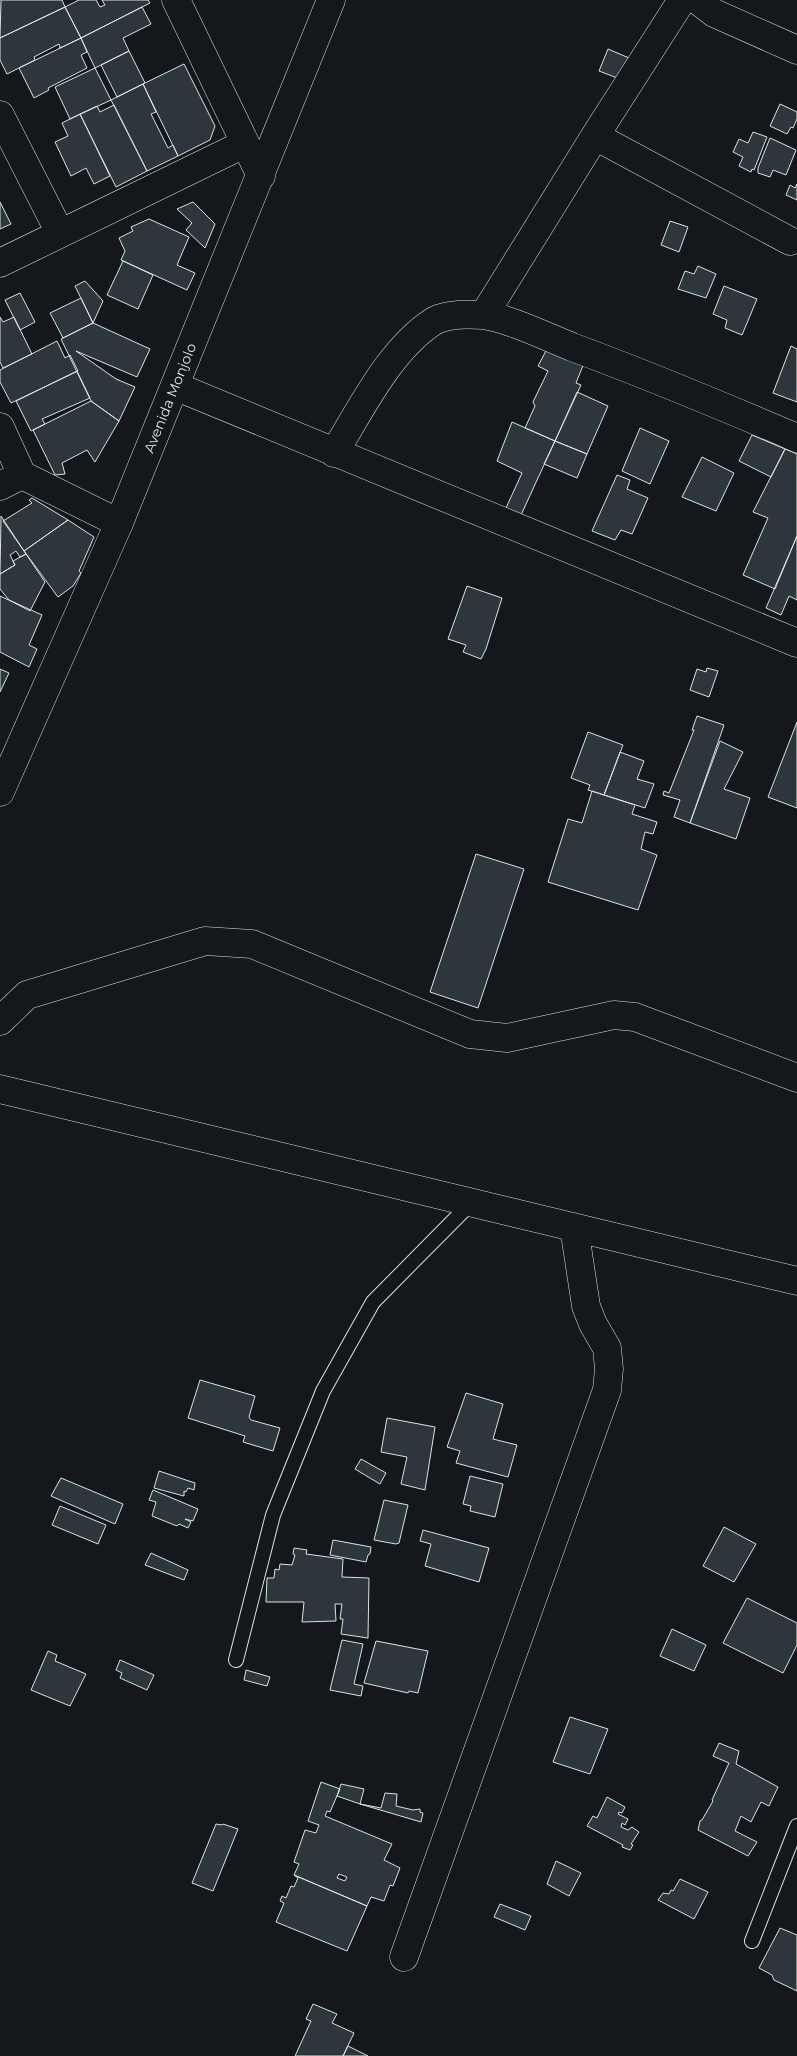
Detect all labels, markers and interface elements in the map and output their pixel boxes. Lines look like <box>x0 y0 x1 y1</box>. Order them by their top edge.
street label: Avenida Monjolo <box>140 340 200 456</box>

